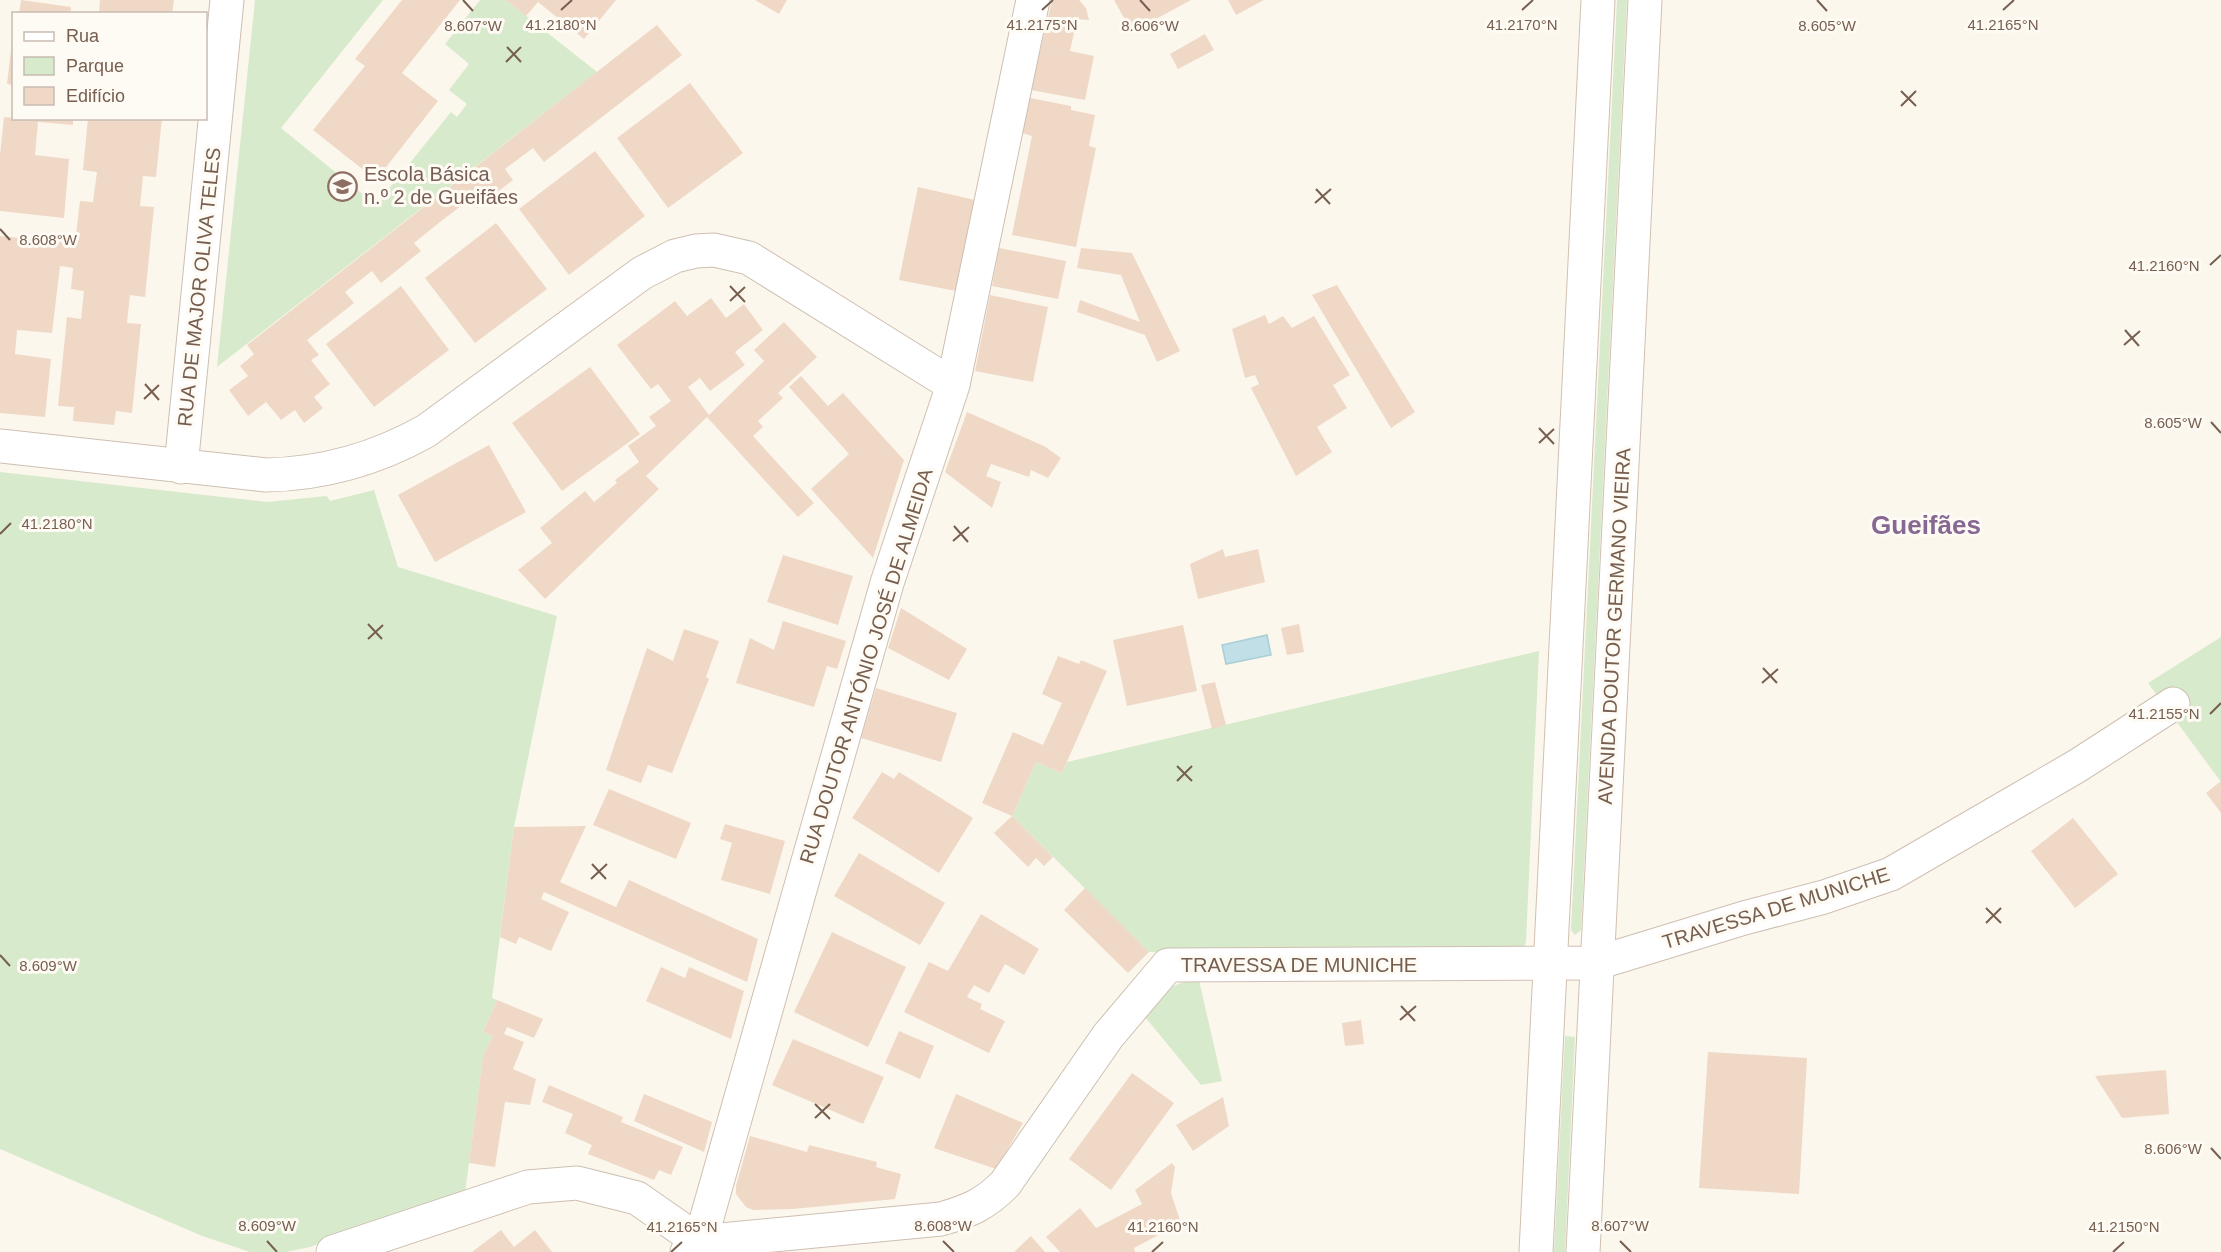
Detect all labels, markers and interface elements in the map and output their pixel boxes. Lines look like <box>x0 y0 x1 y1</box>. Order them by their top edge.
legend <box>12 12 207 120</box>
text: 41.2180°N <box>525 16 597 33</box>
text: 41.2175°N <box>1006 16 1078 33</box>
text: 41.2170°N <box>1486 16 1558 33</box>
text: 41.2165°N <box>1967 16 2039 33</box>
text: 8.607°W <box>444 17 503 34</box>
text: 8.606°W <box>1121 17 1180 34</box>
text: 8.605°W <box>1798 17 1857 34</box>
text: Rua <box>66 26 100 46</box>
text: Parque <box>66 56 124 76</box>
text: Edifício <box>66 86 125 106</box>
street label: RUA DE MAJOR OLIVA TELES <box>173 146 225 428</box>
place label: Escola Básica n.º 2 de Gueifães <box>364 163 518 208</box>
school or university icon: Escola Básica n.º 2 de Gueifães <box>327 170 359 202</box>
text: 8.608°W <box>19 231 78 248</box>
text: 41.2160°N <box>2128 257 2200 274</box>
text: 8.605°W <box>2144 414 2203 431</box>
street label: AVENIDA DOUTOR GERMANO VIEIRA <box>1594 446 1634 805</box>
street label: RUA DOUTOR ANTÓNIO JOSÉ DE ALMEIDA <box>795 465 937 866</box>
district label: Gueifães <box>1871 510 1981 540</box>
text: 41.2180°N <box>21 515 93 532</box>
text: 41.2155°N <box>2128 705 2200 722</box>
street label: TRAVESSA DE MUNICHE <box>1660 863 1892 953</box>
street label: TRAVESSA DE MUNICHE <box>1181 954 1417 976</box>
text: 8.609°W <box>19 957 78 974</box>
text: 8.606°W <box>2144 1140 2203 1157</box>
text: 8.609°W <box>238 1217 297 1234</box>
text: 8.608°W <box>914 1217 973 1234</box>
text: 8.607°W <box>1591 1217 1650 1234</box>
text: 41.2165°N <box>646 1218 718 1235</box>
text: 41.2160°N <box>1127 1218 1199 1235</box>
text: 41.2150°N <box>2088 1218 2160 1235</box>

